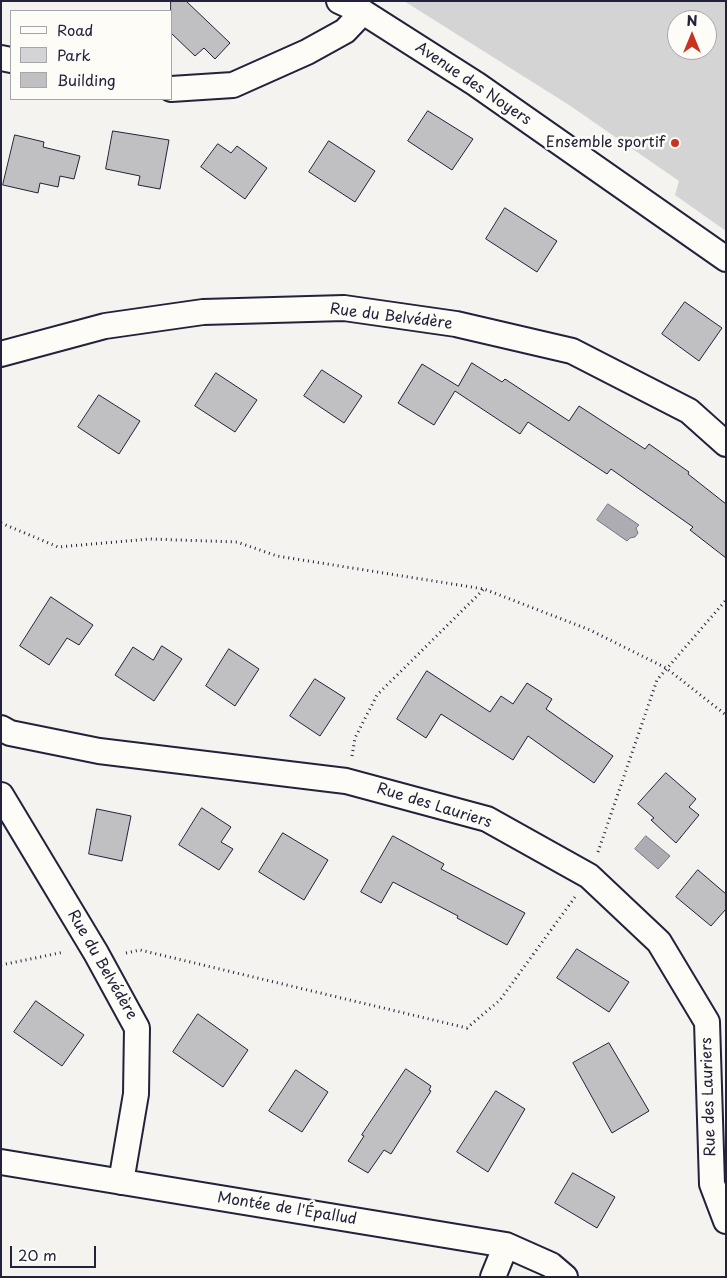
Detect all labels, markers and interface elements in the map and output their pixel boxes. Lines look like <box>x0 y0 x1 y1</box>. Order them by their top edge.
legend <box>10 10 172 100</box>
north arrow <box>667 10 717 60</box>
text: N <box>686 10 698 31</box>
text: Road <box>57 18 93 41</box>
street label: Avenue des Noyers <box>412 39 534 129</box>
text: Park <box>57 43 91 66</box>
text: Building <box>57 68 116 91</box>
place label: Ensemble sportif <box>546 134 665 152</box>
marker: Ensemble sportif <box>669 137 681 149</box>
street label: Rue du Belvédère <box>329 301 453 333</box>
street label: Rue des Lauriers <box>374 780 494 832</box>
street label: Rue du Belvédère <box>63 907 141 1023</box>
street label: Rue des Lauriers <box>698 1037 720 1157</box>
street label: Montée de l'Épallud <box>216 1189 358 1229</box>
scale bar <box>12 1236 99 1268</box>
text: 20 m <box>18 1243 57 1266</box>

